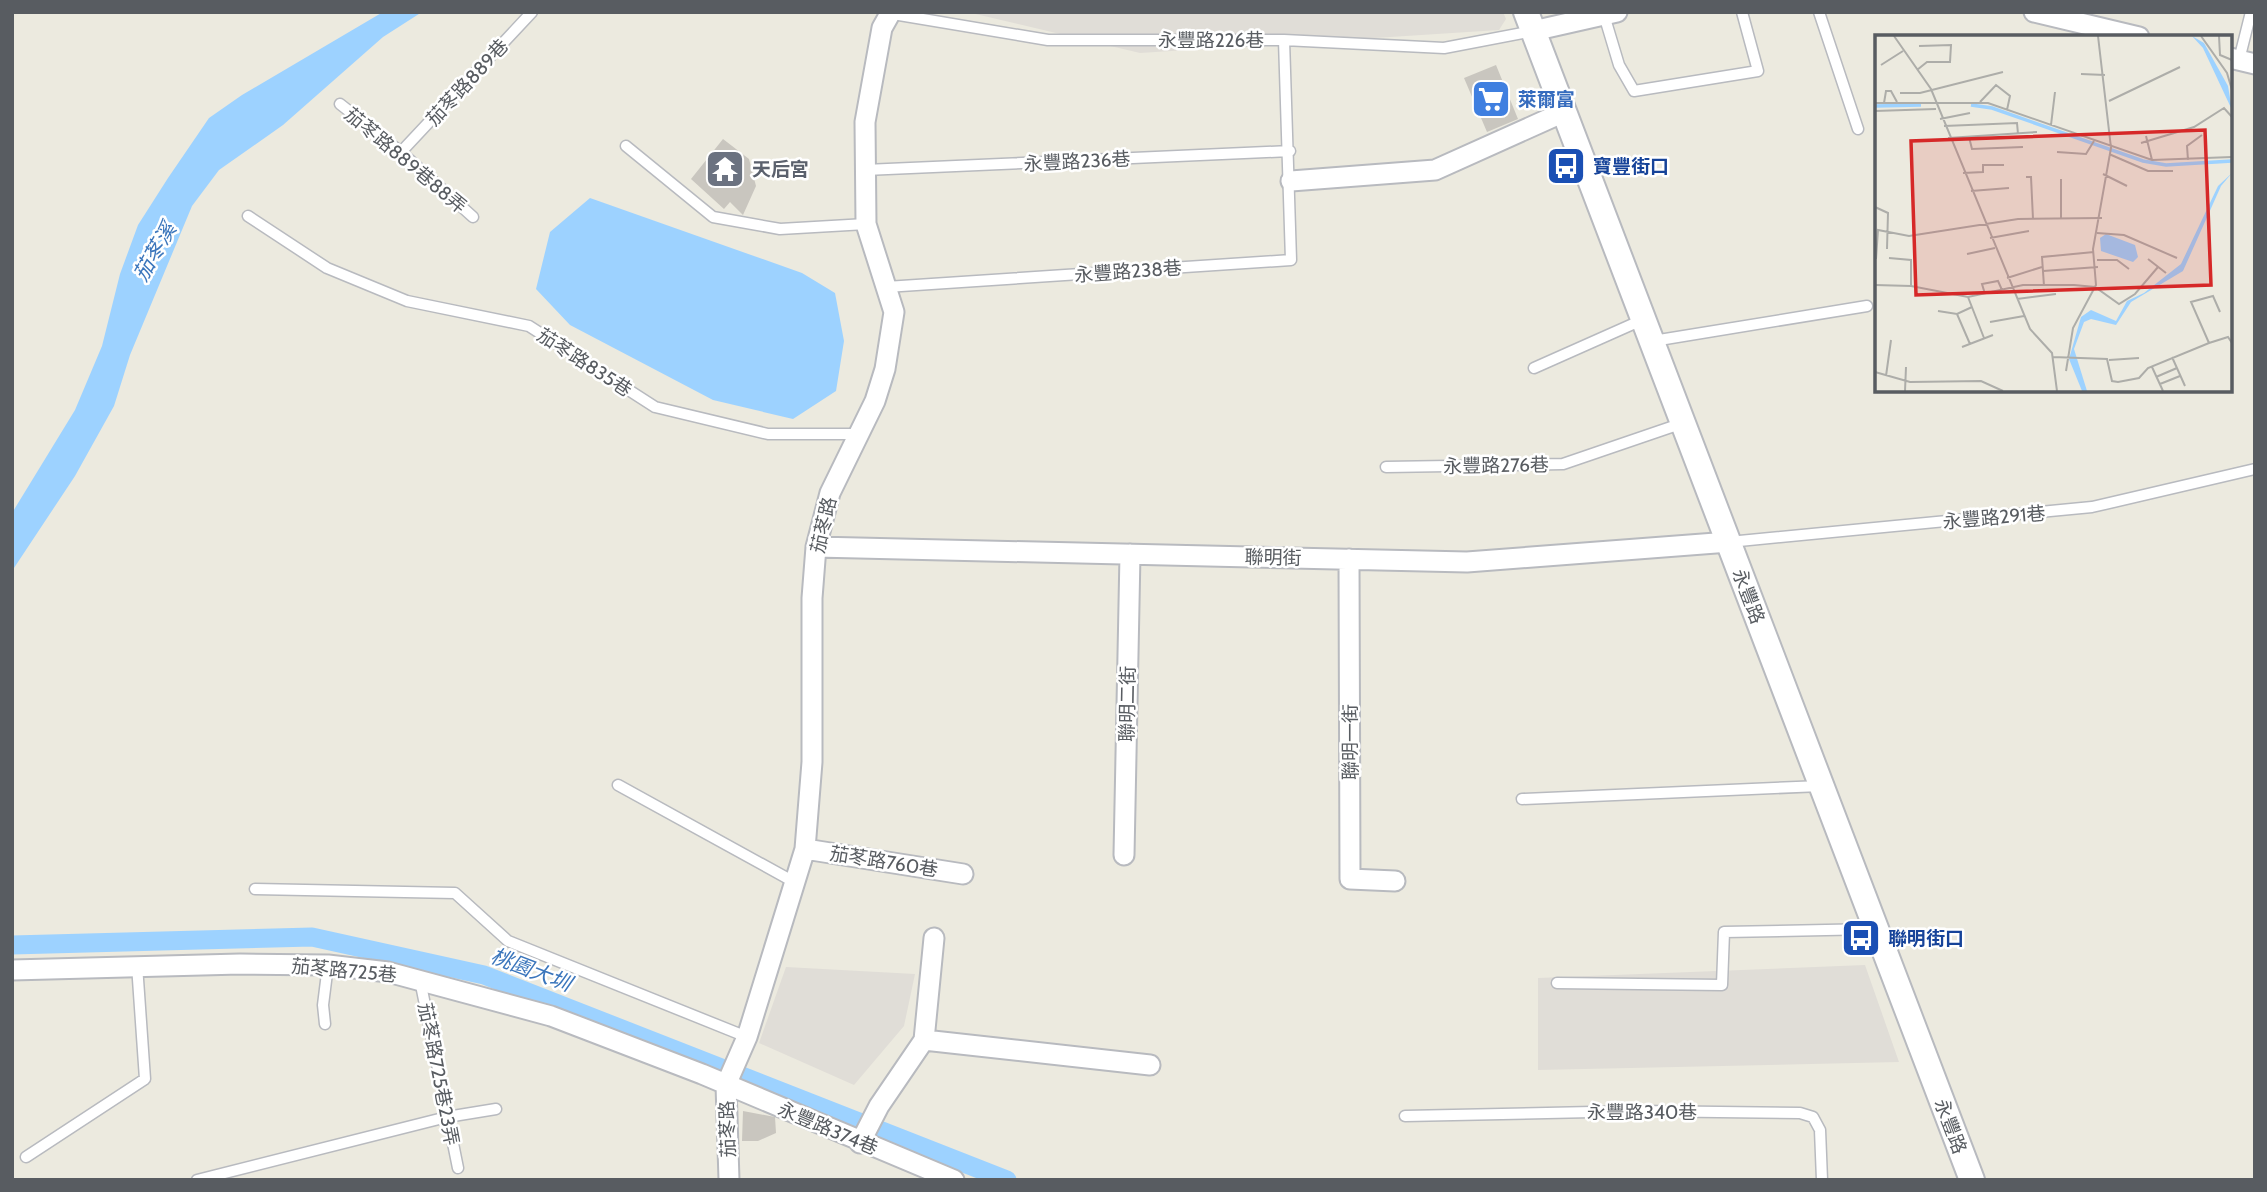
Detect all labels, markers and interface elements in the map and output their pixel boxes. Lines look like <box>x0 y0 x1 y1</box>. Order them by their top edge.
street label: 永豐路226巷 <box>1158 29 1264 52</box>
street label: 茄苳路889巷 <box>422 34 513 130</box>
inset map <box>1875 35 2232 392</box>
supermarket icon: 萊爾富 <box>1470 78 1512 120</box>
place label: 萊爾富 <box>1518 88 1575 111</box>
street label: 茄苳路889巷88弄 <box>340 103 471 218</box>
bus stop icon: 寶豐街口 <box>1545 145 1587 187</box>
street label: 永豐路236巷 <box>1023 147 1131 176</box>
temple icon: 天后宮 <box>704 148 746 190</box>
place label: 寶豐街口 <box>1593 155 1669 178</box>
place label: 天后宮 <box>752 158 809 181</box>
water label: 茄苳溪 <box>128 216 183 285</box>
street label: 永豐路238巷 <box>1073 256 1183 287</box>
street label: 茄苳路835巷 <box>533 323 636 401</box>
street label: 永豐路276巷 <box>1443 453 1549 478</box>
street label: 茄苳路 <box>806 495 841 555</box>
street label: 永豐路291巷 <box>1942 502 2046 533</box>
street label: 聯明街 <box>1244 546 1302 569</box>
street label: 永豐路 <box>1728 565 1769 627</box>
street label: 聯明二街 <box>1115 666 1140 742</box>
street label: 聯明一街 <box>1339 704 1362 780</box>
street label: 茄苳路760巷 <box>828 842 940 881</box>
bus stop icon: 聯明街口 <box>1840 917 1882 959</box>
place label: 聯明街口 <box>1888 927 1964 950</box>
water label: 桃園大圳 <box>487 943 578 997</box>
street label: 茄苳路725巷 <box>290 954 398 987</box>
street label: 茄苳路725巷23弄 <box>413 1001 464 1147</box>
street label: 永豐路 <box>1930 1095 1971 1157</box>
street label: 永豐路374巷 <box>774 1097 881 1160</box>
street label: 茄苳路 <box>715 1100 740 1158</box>
street label: 永豐路340巷 <box>1587 1101 1697 1124</box>

